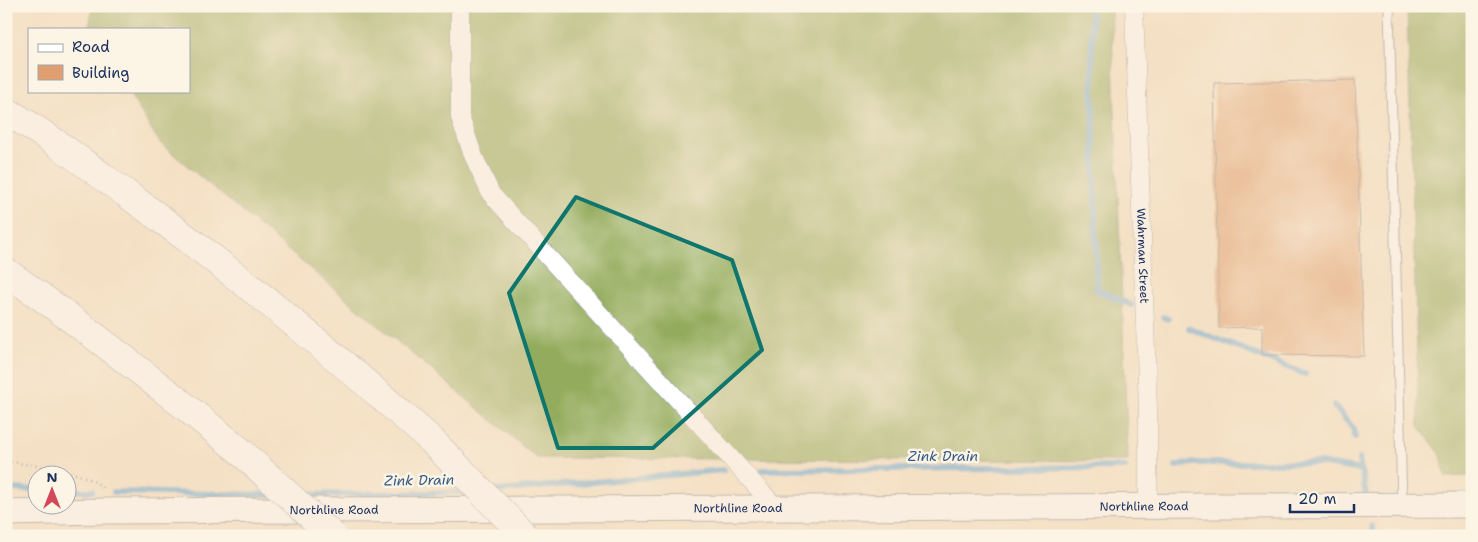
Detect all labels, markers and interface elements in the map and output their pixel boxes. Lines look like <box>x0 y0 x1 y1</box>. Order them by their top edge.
legend <box>28 28 190 92</box>
text: Road <box>72 37 110 57</box>
text: Building <box>72 63 129 83</box>
street label: Wahrman Street <box>1133 208 1152 304</box>
water label: Zink Drain <box>908 447 978 465</box>
north arrow <box>28 464 78 514</box>
text: N <box>46 468 58 486</box>
water label: Zink Drain <box>384 470 454 490</box>
scale bar <box>1290 482 1354 514</box>
text: 20 m <box>1298 489 1337 509</box>
street label: Northline Road <box>1099 498 1189 515</box>
street label: Northline Road <box>693 500 783 516</box>
street label: Northline Road <box>289 502 379 518</box>

